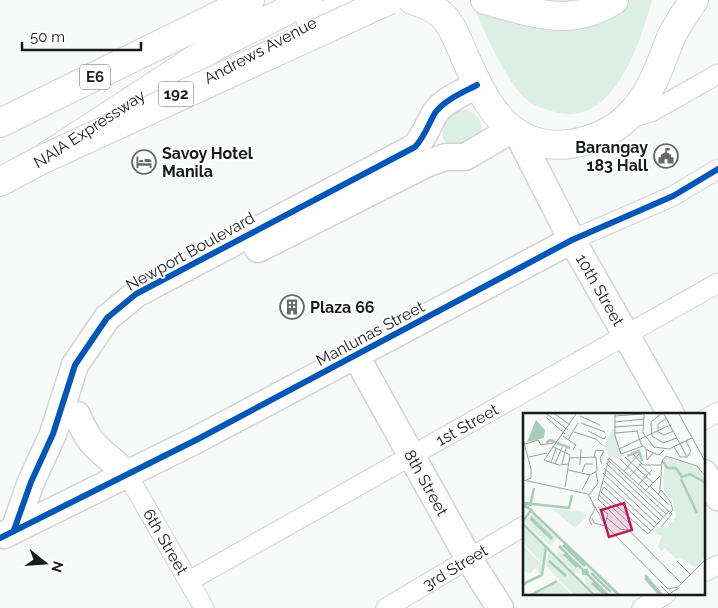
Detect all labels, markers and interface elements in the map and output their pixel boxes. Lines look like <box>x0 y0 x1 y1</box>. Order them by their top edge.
street label: Andrews Avenue <box>201 13 320 88</box>
scale bar <box>22 20 141 52</box>
text: 50 m <box>30 28 65 46</box>
road number: E6 <box>80 64 110 90</box>
road number: 192 <box>158 82 194 106</box>
street label: NAIA Expressway <box>30 86 149 172</box>
place label: Barangay 183 Hall <box>575 138 649 175</box>
public building icon: Barangay 183 Hall <box>653 143 679 169</box>
place label: Savoy Hotel Manila <box>162 144 254 181</box>
hotel icon: Savoy Hotel Manila <box>131 149 157 175</box>
street label: Newport Boulevard <box>122 208 258 295</box>
street label: 10th Street <box>572 251 628 330</box>
building icon: Plaza 66 <box>279 294 305 320</box>
street label: Manlunas Street <box>313 297 428 370</box>
place label: Plaza 66 <box>310 298 375 317</box>
street label: 1st Street <box>433 399 502 450</box>
inset map <box>523 413 706 596</box>
street label: 8th Street <box>400 447 452 520</box>
street label: 6th Street <box>139 506 192 579</box>
north arrow <box>20 538 70 588</box>
street label: 3rd Street <box>419 541 492 594</box>
text: N <box>48 559 67 574</box>

